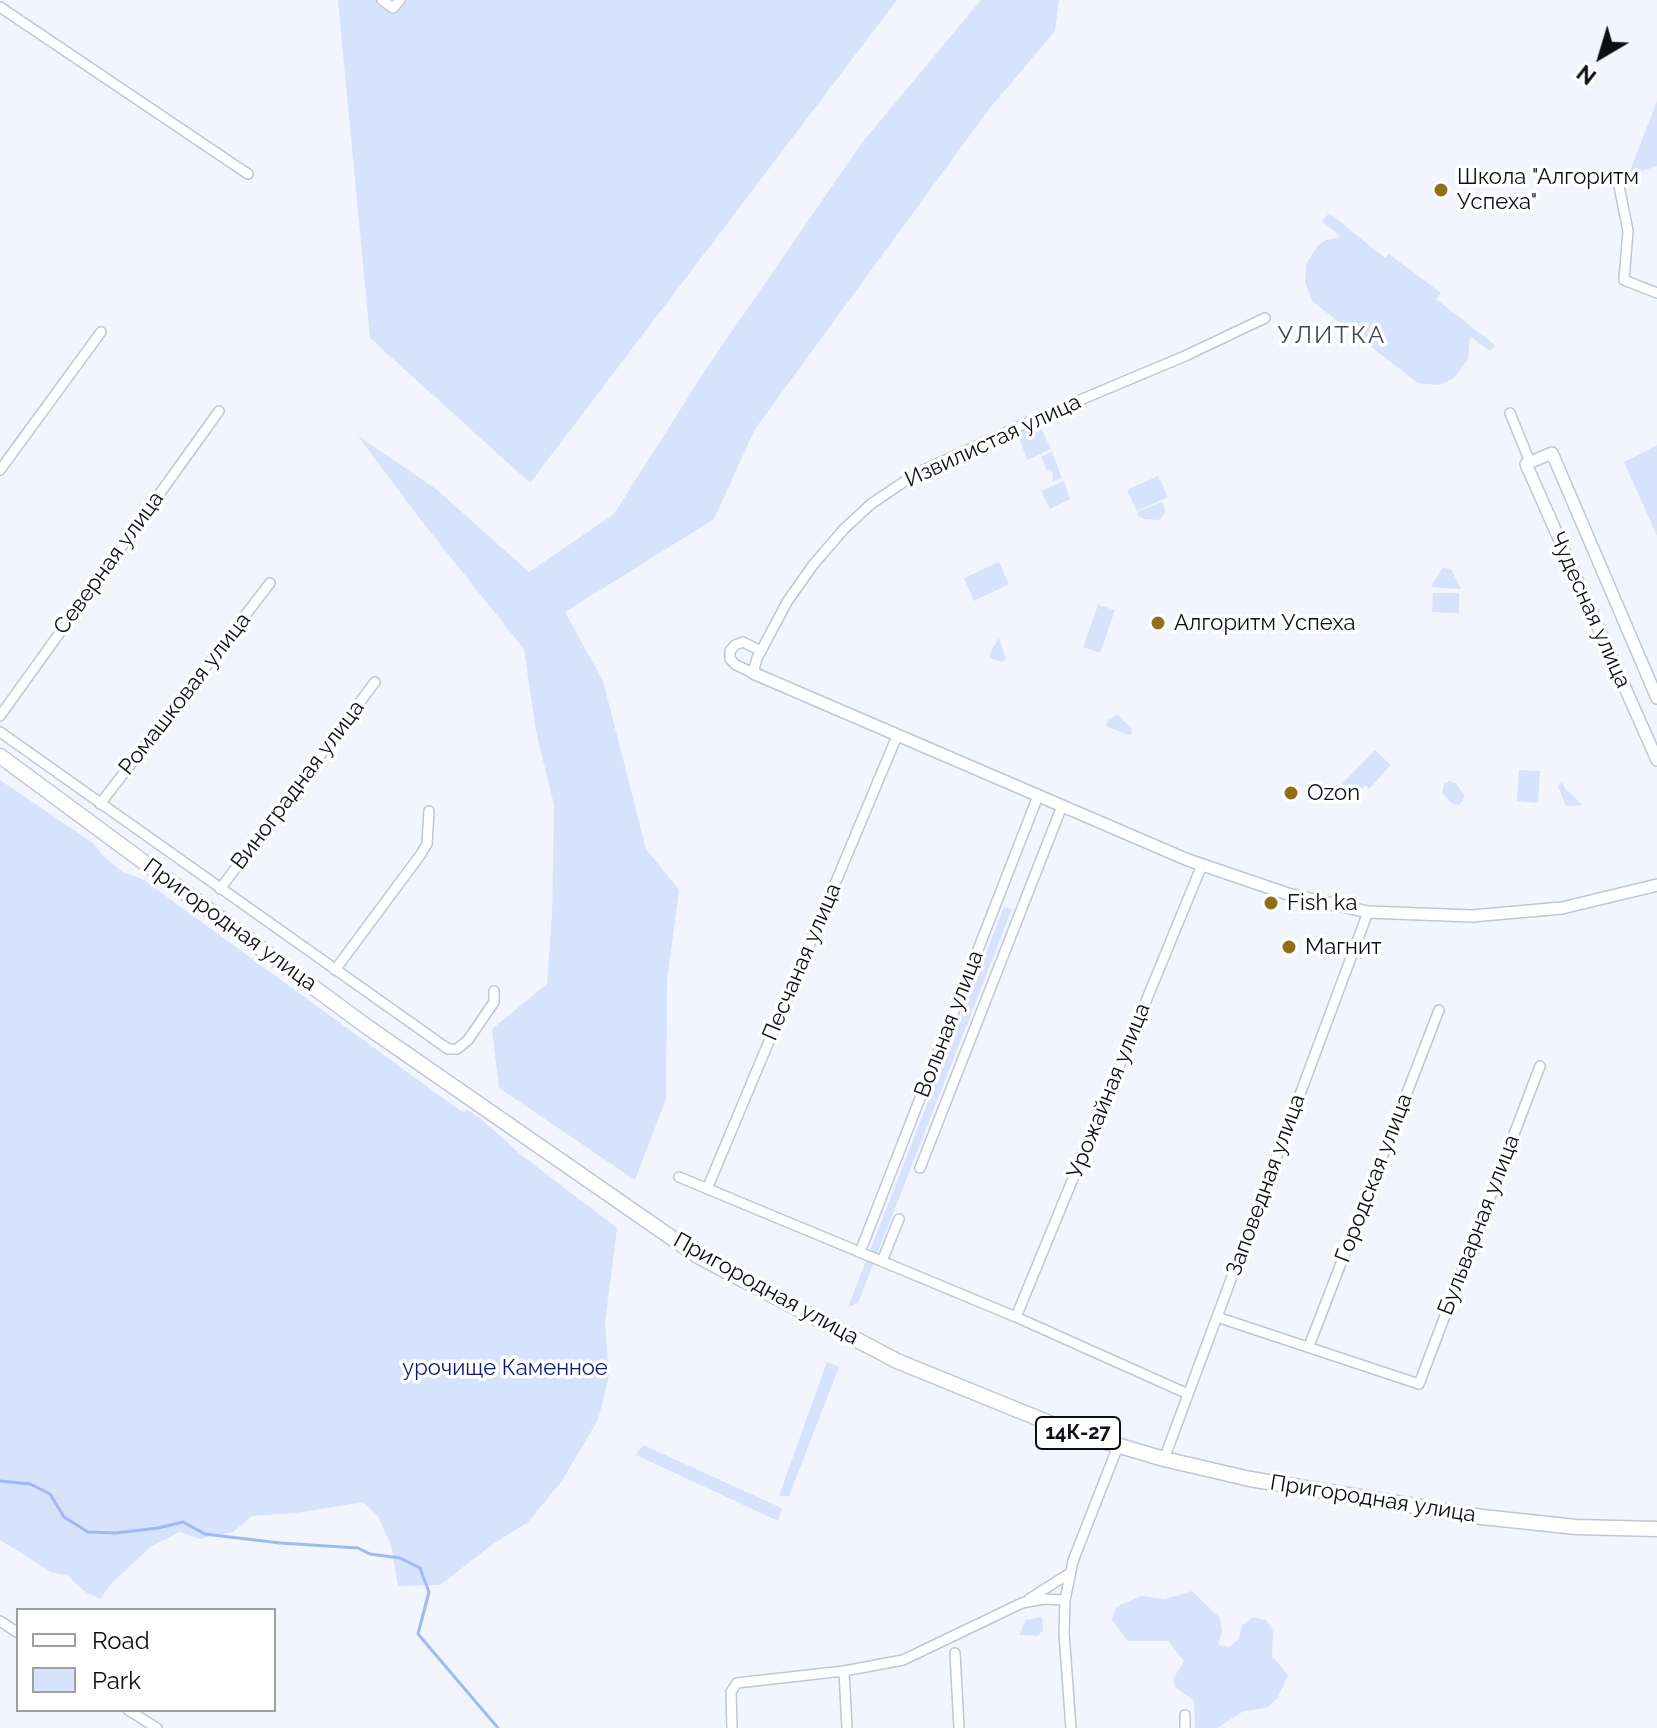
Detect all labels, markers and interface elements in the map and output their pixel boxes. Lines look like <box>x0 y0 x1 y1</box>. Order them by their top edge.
north arrow <box>1561 16 1641 96</box>
text: N <box>1572 60 1601 90</box>
place label: Школа "Алгоритм Успеха" <box>1457 164 1639 216</box>
marker: Школа "Алгоритм Успеха" <box>1432 181 1450 199</box>
district label: УЛИТКА <box>1278 322 1386 350</box>
street label: Извилистая улица <box>901 389 1085 493</box>
street label: Северная улица <box>48 486 170 640</box>
street label: Чудесная улица <box>1544 528 1636 692</box>
street label: Ромашковая улица <box>113 608 257 780</box>
place label: Алгоритм Успеха <box>1174 610 1356 636</box>
marker: Алгоритм Успеха <box>1149 614 1167 632</box>
street label: Виноградная улица <box>226 695 370 875</box>
place label: Ozon <box>1307 780 1360 806</box>
marker: Ozon <box>1282 784 1300 802</box>
street label: Пригородная улица <box>138 853 322 997</box>
street label: Песчаная улица <box>757 879 847 1045</box>
place label: Fish ka <box>1287 890 1357 916</box>
marker: Fish ka <box>1262 894 1280 912</box>
place label: Магнит <box>1305 934 1381 960</box>
marker: Магнит <box>1280 938 1298 956</box>
street label: Вольная улица <box>909 947 989 1101</box>
street label: Урожайная улица <box>1062 1000 1156 1182</box>
street label: Городская улица <box>1330 1090 1418 1266</box>
street label: Заповедная улица <box>1221 1091 1311 1279</box>
street label: Бульварная улица <box>1432 1131 1526 1319</box>
street label: Пригородная улица <box>669 1227 863 1351</box>
park label: урочище Каменное <box>402 1355 608 1381</box>
road number: 14К-27 <box>1036 1417 1120 1449</box>
street label: Пригородная улица <box>1268 1470 1478 1528</box>
legend <box>16 1608 276 1712</box>
text: Road <box>92 1626 150 1655</box>
text: Park <box>92 1666 141 1695</box>

